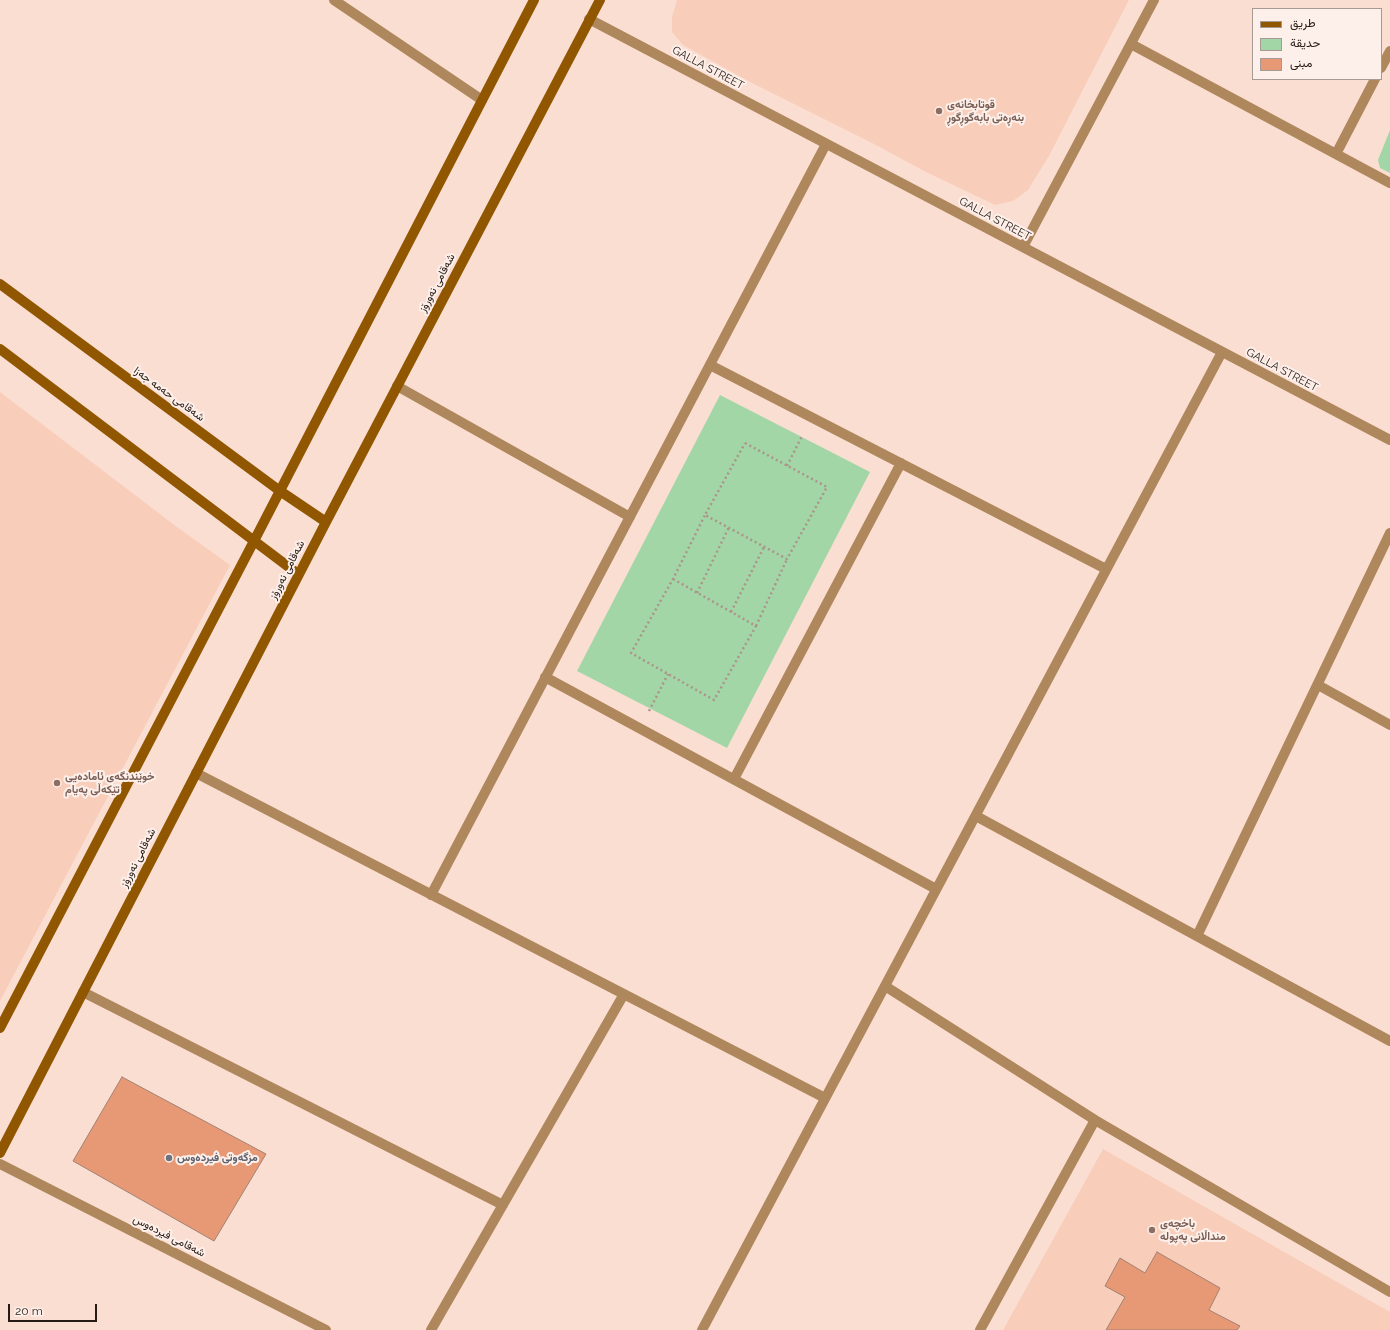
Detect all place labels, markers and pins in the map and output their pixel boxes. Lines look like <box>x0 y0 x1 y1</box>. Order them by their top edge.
place label: قوتابخانەی بنەڕەتی بابەگوڕگوڕ <box>947 98 1024 124</box>
marker: قوتابخانەی بنەڕەتی بابەگوڕگوڕ <box>934 106 944 116</box>
place label: خوێندنگەی ئامادەیی تێکەڵی پەیام <box>65 770 155 796</box>
marker: خوێندنگەی ئامادەیی تێکەڵی پەیام <box>52 778 62 788</box>
place label: مزگەوتی فیردەوس <box>177 1151 258 1165</box>
marker: مزگەوتی فیردەوس <box>164 1153 174 1163</box>
place label: باخچەی منداڵانی پەپولە <box>1160 1217 1226 1243</box>
marker: باخچەی منداڵانی پەپولە <box>1147 1225 1157 1235</box>

